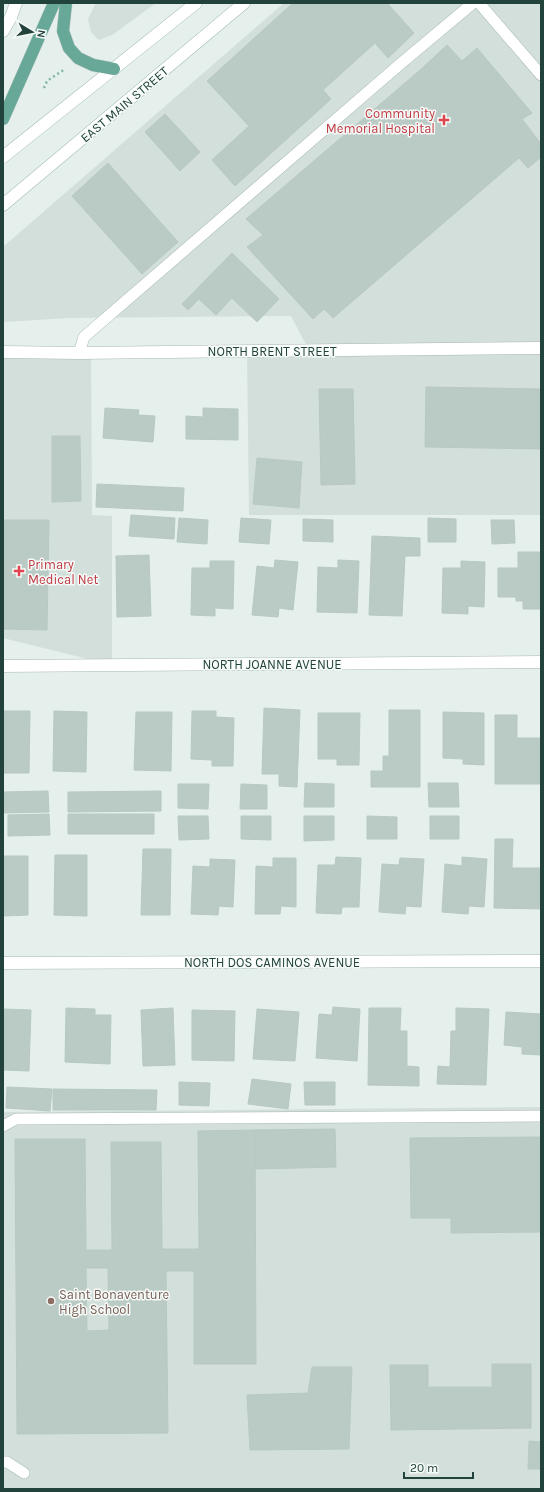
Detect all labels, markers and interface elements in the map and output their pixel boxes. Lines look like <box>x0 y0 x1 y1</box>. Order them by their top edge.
north arrow <box>12 12 52 52</box>
text: N <box>34 29 48 39</box>
street label: EAST MAIN STREET <box>77 63 172 145</box>
place label: Community Memorial Hospital <box>326 106 435 136</box>
marker: Community Memorial Hospital <box>438 114 450 126</box>
street label: NORTH BRENT STREET <box>208 344 337 359</box>
place label: Primary Medical Net <box>28 557 98 587</box>
marker: Primary Medical Net <box>13 565 25 577</box>
street label: NORTH JOANNE AVENUE <box>202 657 342 672</box>
street label: NORTH DOS CAMINOS AVENUE <box>184 955 360 970</box>
place label: Saint Bonaventure High School <box>59 1287 169 1317</box>
marker: Saint Bonaventure High School <box>46 1296 56 1306</box>
scale bar <box>404 1454 473 1480</box>
text: 20 m <box>410 1461 438 1475</box>

